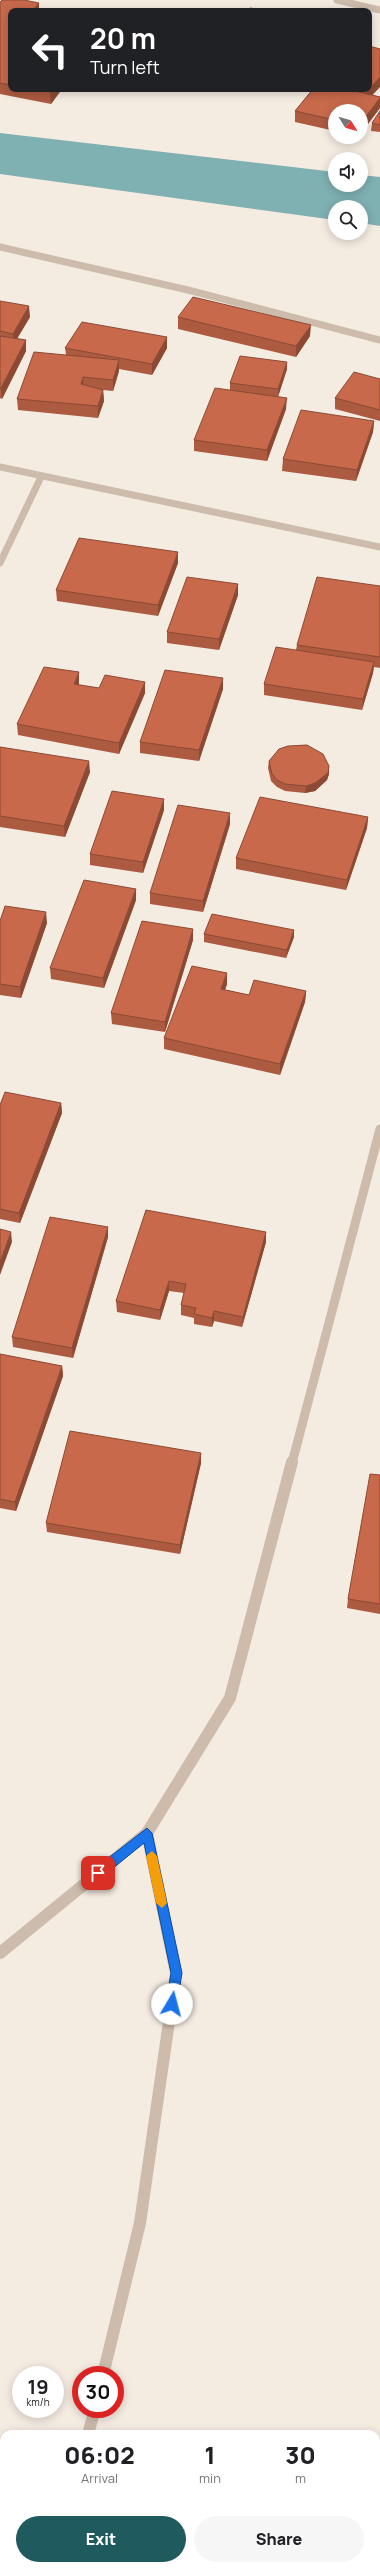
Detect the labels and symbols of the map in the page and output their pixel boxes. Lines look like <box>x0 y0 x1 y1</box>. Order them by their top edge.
north arrow <box>328 104 368 144</box>
pin <box>81 1856 115 1890</box>
position arrow <box>151 1983 193 2025</box>
speed limit sign: 30 <box>72 2366 124 2418</box>

